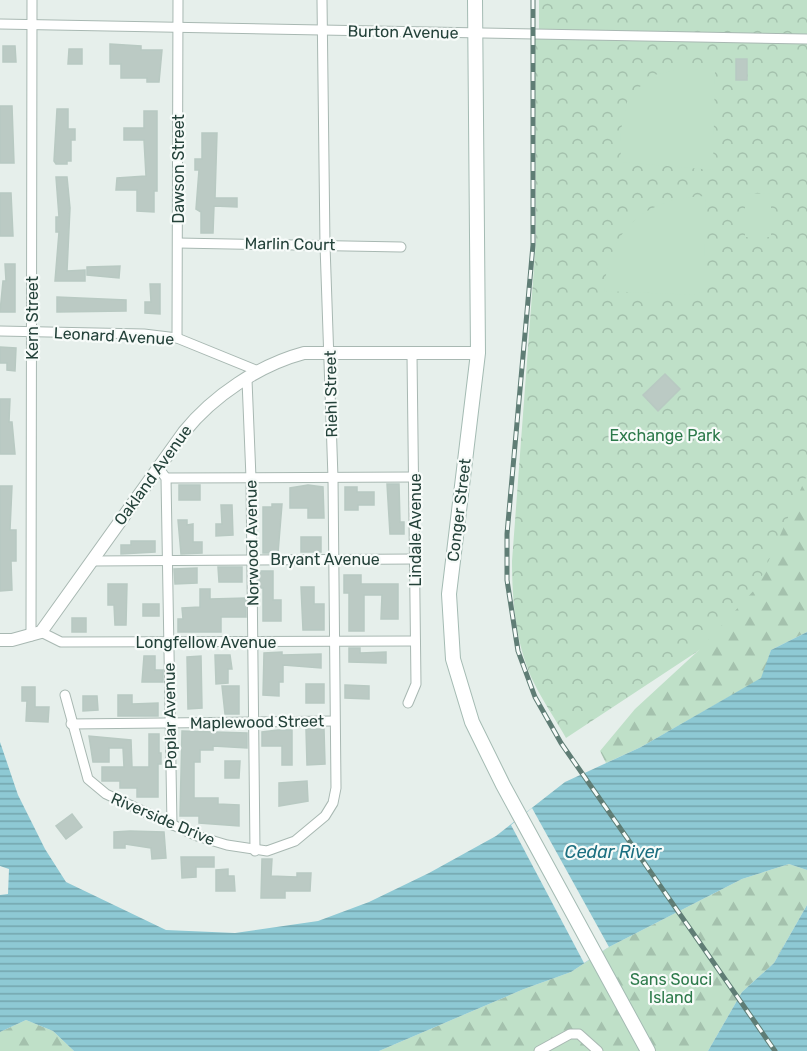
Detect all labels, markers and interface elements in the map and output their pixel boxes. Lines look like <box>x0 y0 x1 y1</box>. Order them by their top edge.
street label: Burton Avenue <box>347 22 459 42</box>
street label: Dawson Street <box>169 114 188 224</box>
street label: Marlin Court <box>244 234 336 254</box>
street label: Kern Street <box>23 276 42 360</box>
street label: Leonard Avenue <box>53 323 175 349</box>
street label: Riehl Street <box>321 350 341 438</box>
street label: Oakland Avenue <box>110 421 196 529</box>
park label: Exchange Park <box>610 426 721 445</box>
street label: Conger Street <box>443 457 475 563</box>
street label: Lindale Avenue <box>406 473 425 587</box>
street label: Norwood Avenue <box>241 480 263 606</box>
street label: Bryant Avenue <box>270 550 380 569</box>
street label: Longfellow Avenue <box>136 633 277 652</box>
street label: Poplar Avenue <box>160 662 180 770</box>
street label: Maplewood Street <box>190 711 324 733</box>
street label: Riverside Drive <box>108 789 218 849</box>
water label: Cedar River <box>565 841 663 863</box>
park label: Sans Souci Island <box>630 970 712 1007</box>

